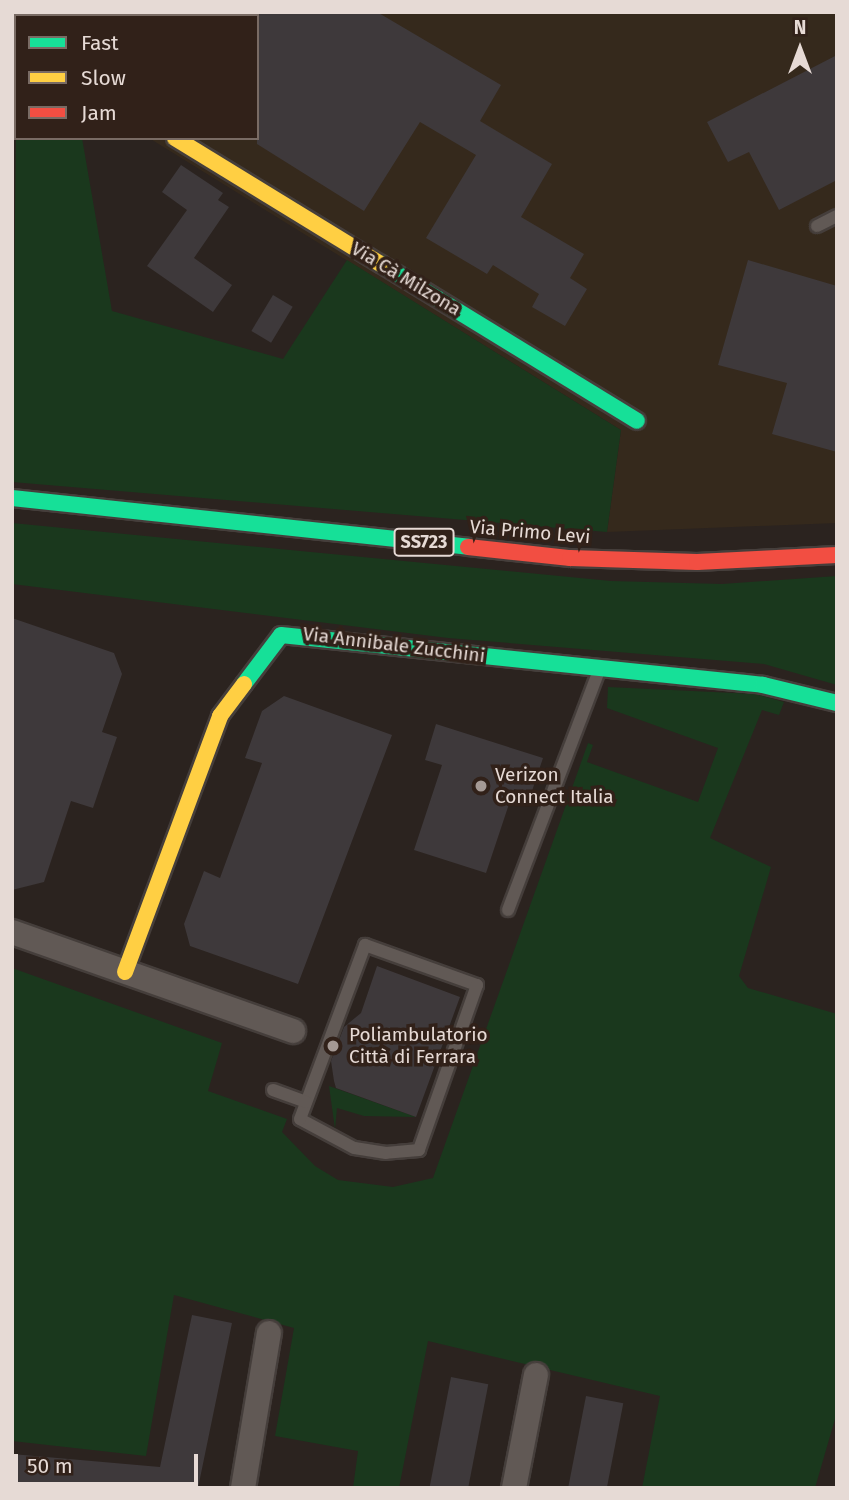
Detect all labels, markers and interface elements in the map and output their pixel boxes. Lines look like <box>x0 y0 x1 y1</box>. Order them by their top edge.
legend <box>14 14 259 140</box>
north arrow <box>765 14 835 84</box>
text: N <box>794 16 806 39</box>
text: Fast <box>81 30 119 56</box>
text: Slow <box>81 65 126 91</box>
text: Jam <box>81 100 117 126</box>
street label: Via Cà Milzona <box>347 237 465 321</box>
street label: Via Primo Levi <box>469 515 591 549</box>
road number: SS723 <box>392 528 456 556</box>
street label: Via Annibale Zucchini <box>302 623 486 667</box>
place label: Verizon Connect Italia <box>495 764 614 808</box>
marker: Verizon Connect Italia <box>473 778 489 794</box>
place label: Poliambulatorio Città di Ferrara <box>349 1024 488 1068</box>
marker: Poliambulatorio Città di Ferrara <box>323 1036 343 1056</box>
scale bar <box>18 1440 201 1484</box>
text: 50 m <box>27 1453 73 1479</box>

